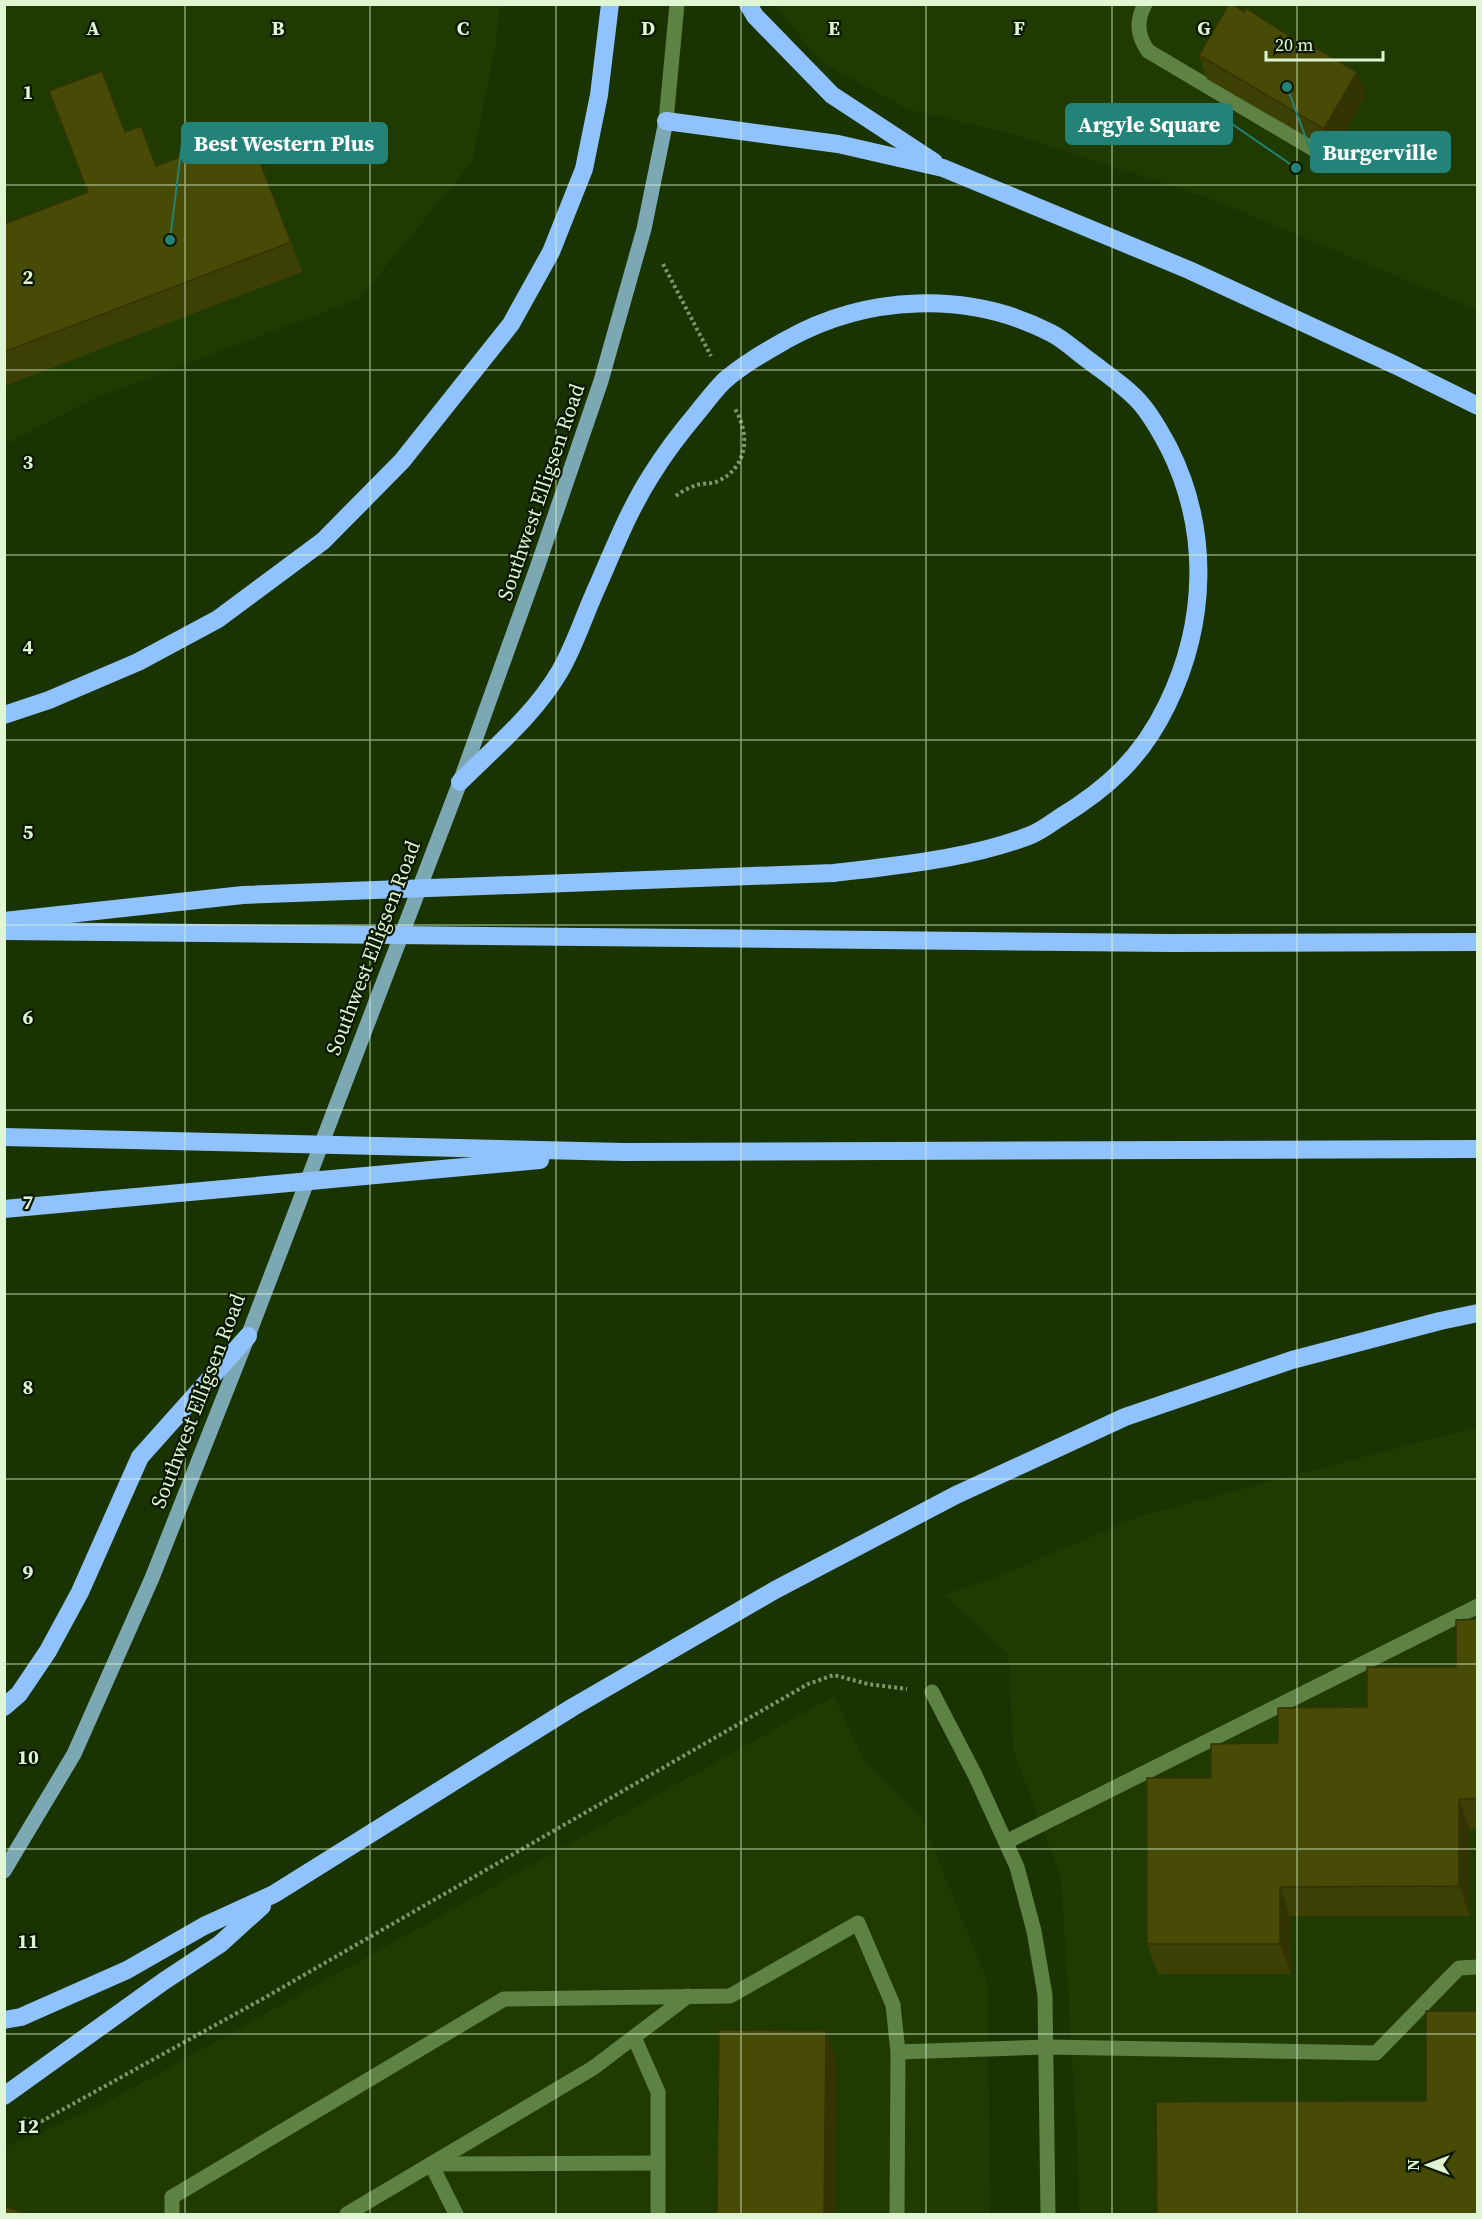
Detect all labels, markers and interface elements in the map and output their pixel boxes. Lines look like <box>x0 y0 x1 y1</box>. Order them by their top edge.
text: A <box>86 14 100 42</box>
text: B <box>271 14 285 42</box>
text: C <box>457 14 469 42</box>
text: D <box>641 14 655 42</box>
text: E <box>828 14 840 42</box>
text: F <box>1013 14 1025 42</box>
text: G <box>1197 14 1211 42</box>
scale bar <box>1266 24 1383 62</box>
text: 20 m <box>1275 32 1313 57</box>
text: 1 <box>23 78 33 106</box>
callout: Argyle Square <box>1066 104 1232 144</box>
text: Argyle Square <box>1078 109 1220 139</box>
callout: Best Western Plus <box>182 123 387 163</box>
text: Best Western Plus <box>194 128 374 158</box>
callout: Burgerville <box>1311 132 1450 172</box>
text: Burgerville <box>1322 137 1438 167</box>
text: 2 <box>23 263 34 291</box>
street label: Southwest Elligsen Road <box>490 379 591 604</box>
text: 3 <box>23 448 34 476</box>
text: 4 <box>23 633 34 661</box>
text: 5 <box>23 818 34 846</box>
street label: Southwest Elligsen Road <box>318 836 427 1059</box>
text: 6 <box>23 1003 34 1031</box>
text: 7 <box>23 1188 34 1216</box>
street label: Southwest Elligsen Road <box>143 1289 252 1512</box>
text: 8 <box>23 1373 33 1401</box>
text: 9 <box>23 1558 34 1586</box>
text: 10 <box>17 1743 39 1771</box>
text: 11 <box>17 1927 39 1955</box>
text: 12 <box>17 2112 39 2140</box>
north arrow <box>1398 2135 1458 2195</box>
text: N <box>1402 2159 1424 2171</box>

